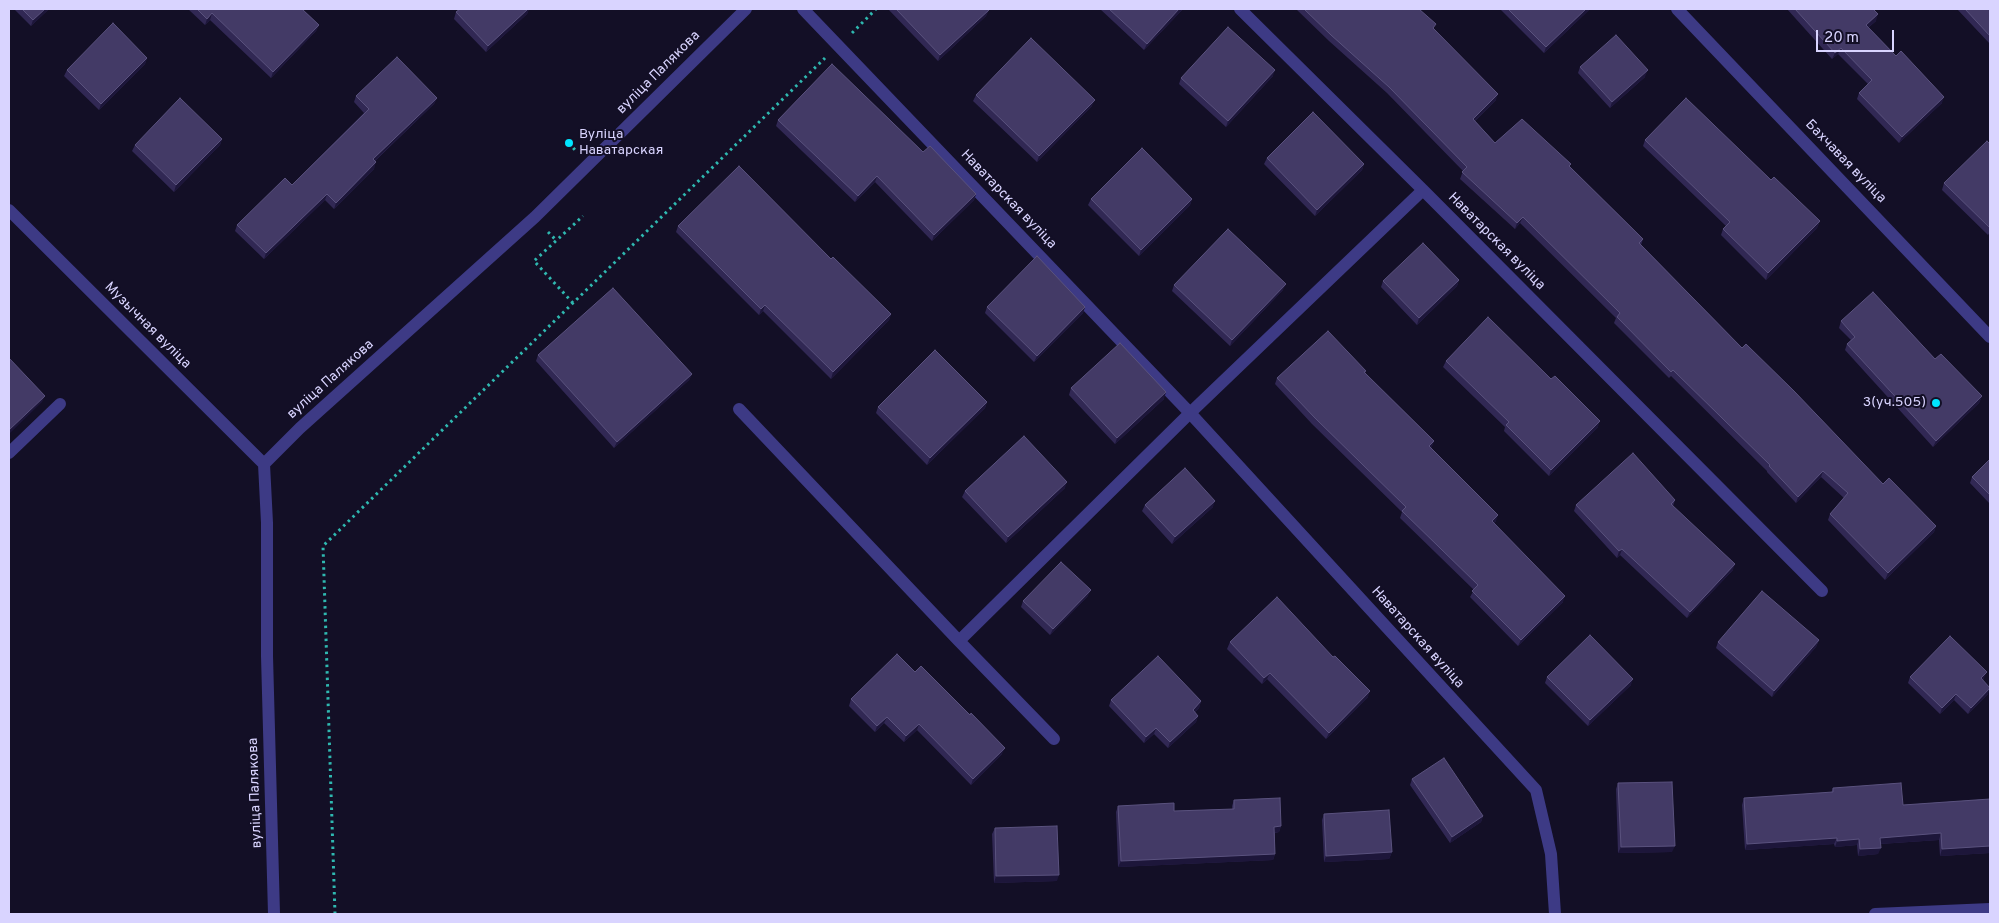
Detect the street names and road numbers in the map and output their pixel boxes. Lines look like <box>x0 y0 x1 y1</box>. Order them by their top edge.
street label: вуліца Палякова <box>614 28 704 118</box>
street label: Бахчавая вуліца <box>1801 117 1889 207</box>
street label: Наватарская вуліца <box>956 147 1060 253</box>
street label: Наватарская вуліца <box>1444 190 1548 294</box>
street label: Музычная вуліца <box>100 279 194 373</box>
street label: вуліца Палякова <box>284 337 378 423</box>
street label: Наватарская вуліца <box>1367 584 1467 692</box>
street label: вуліца Палякова <box>246 737 266 849</box>

